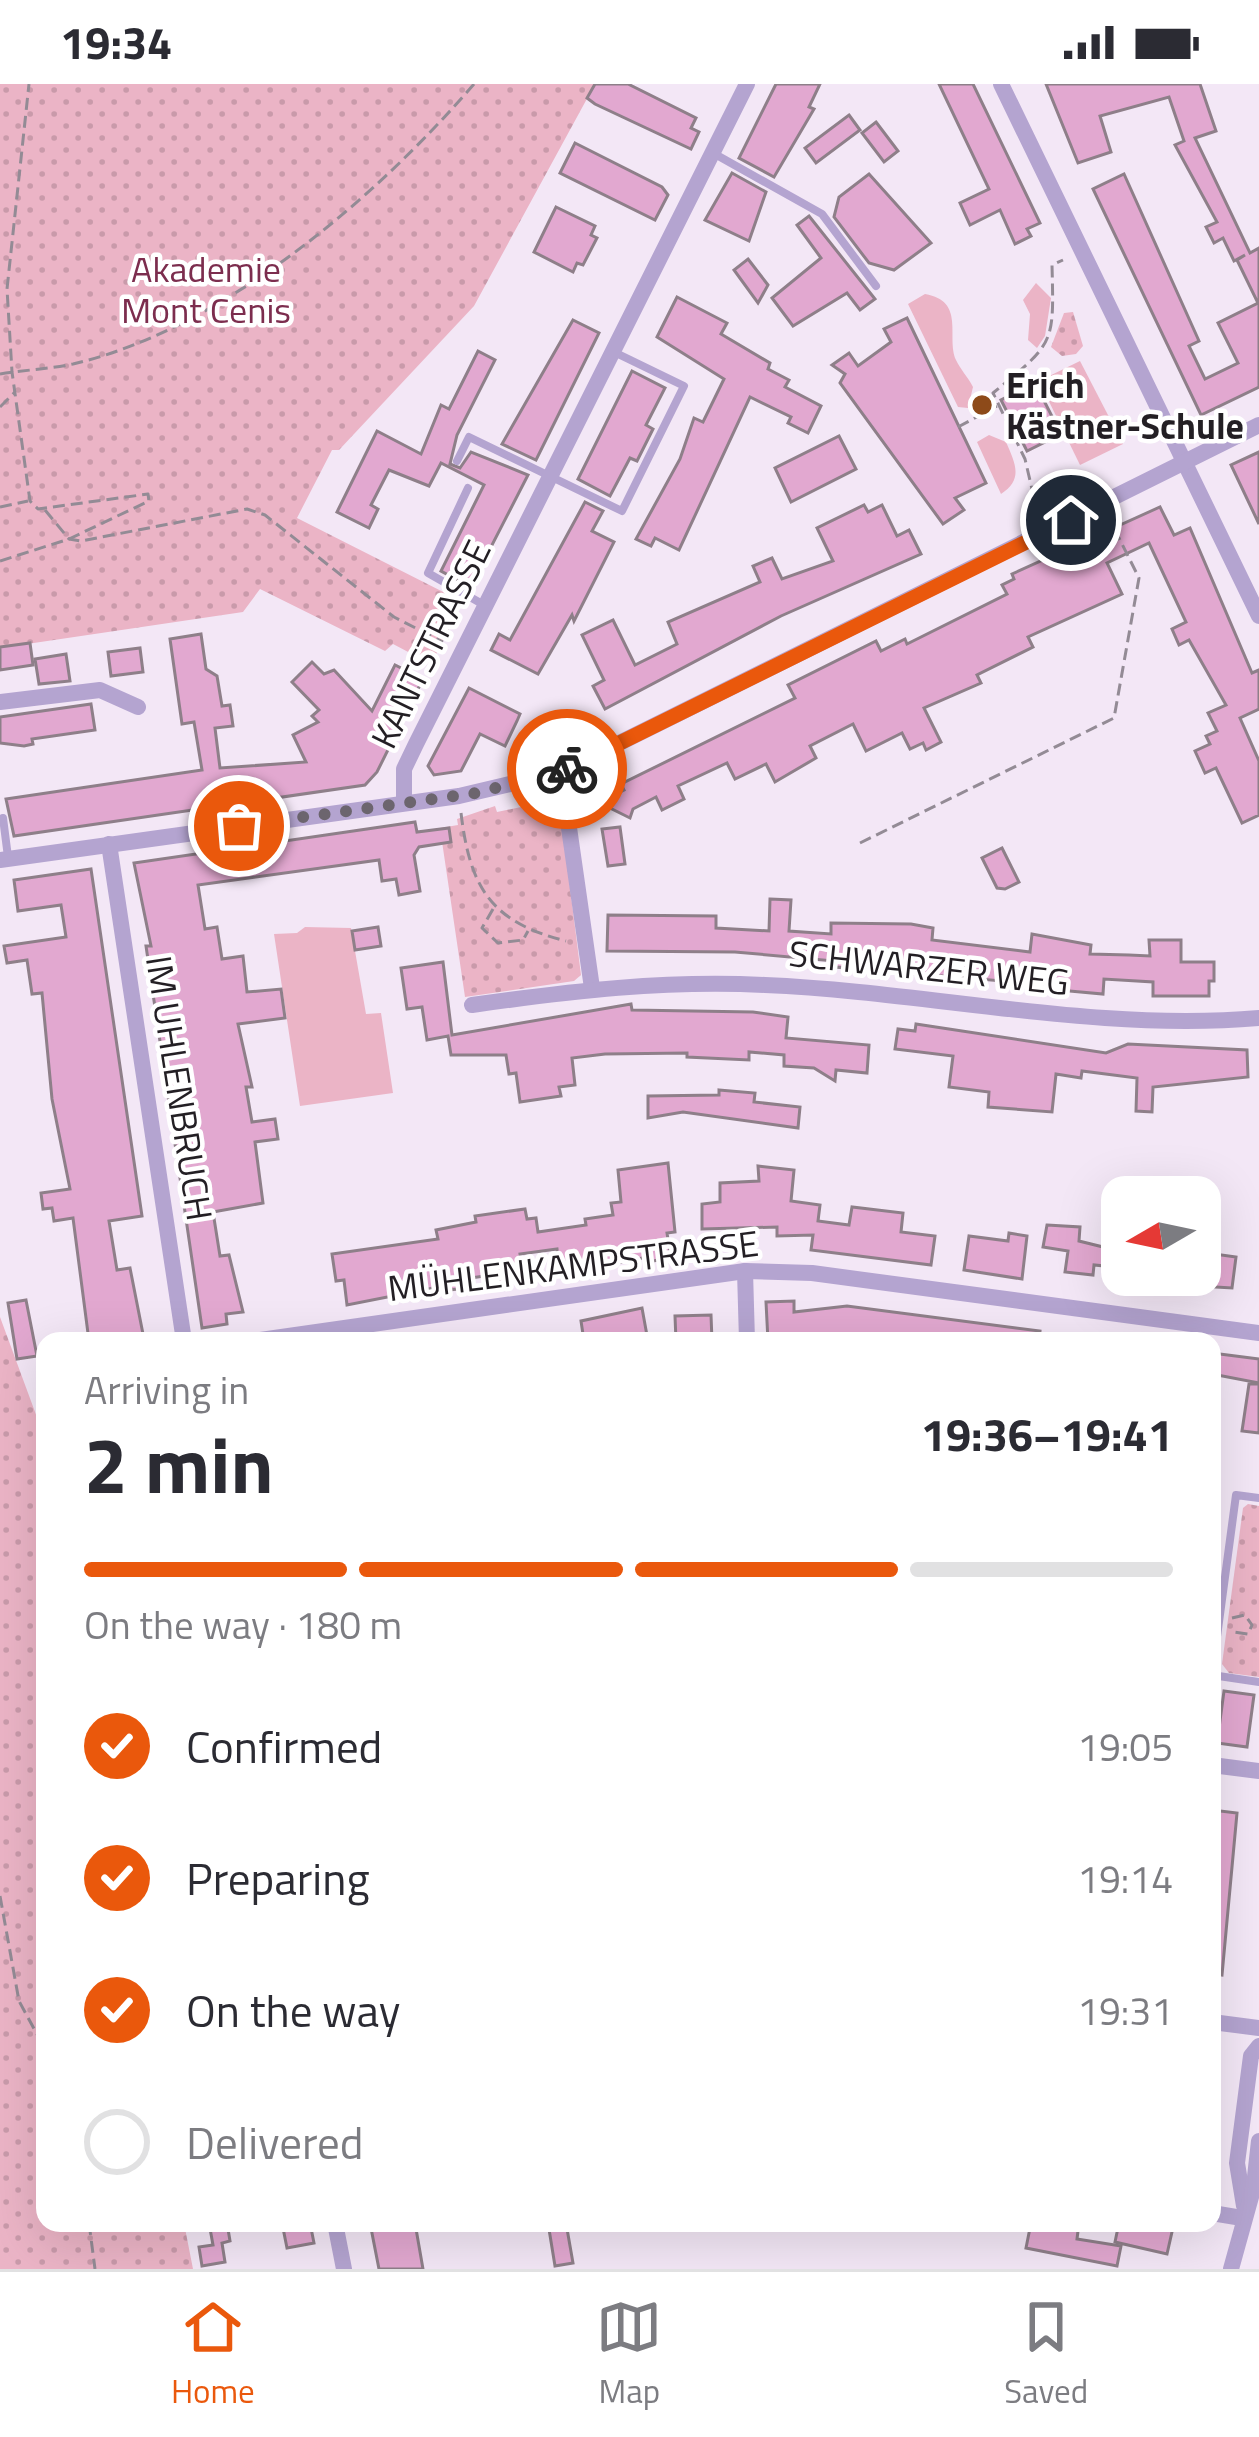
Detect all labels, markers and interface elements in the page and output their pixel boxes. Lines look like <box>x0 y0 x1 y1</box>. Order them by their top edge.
text: 19:34 <box>60 8 172 76</box>
park label: Akademie Mont Cenis <box>121 241 291 337</box>
place label: Erich Kästner-Schule <box>1006 357 1244 453</box>
marker: Erich Kästner-Schule <box>969 392 995 418</box>
pin <box>1020 469 1122 571</box>
icon: home <box>1038 487 1104 553</box>
street label: KANTSTRASSE <box>356 531 504 757</box>
courier <box>507 709 627 829</box>
icon: bike <box>534 736 600 802</box>
pin <box>188 775 290 877</box>
icon: bag <box>206 793 272 859</box>
street label: SCHWARZER WEG <box>786 925 1072 1009</box>
street label: IM UHLENBRUCH <box>132 952 228 1224</box>
north arrow <box>1101 1176 1221 1296</box>
map controls <box>1101 1176 1221 1296</box>
street label: MÜHLENKAMPSTRASSE <box>384 1215 762 1315</box>
text: Arriving in <box>84 1360 249 1419</box>
text: 19:36–19:41 <box>921 1400 1173 1468</box>
text: 2 min <box>84 1405 274 1523</box>
text: On the way · 180 m <box>84 1595 402 1654</box>
text: Confirmed <box>186 1712 382 1780</box>
icon: check <box>84 1713 150 1779</box>
text: 19:05 <box>1077 1717 1173 1776</box>
text: Preparing <box>186 1844 370 1912</box>
icon: check <box>84 1845 150 1911</box>
text: 19:14 <box>1077 1849 1173 1908</box>
text: On the way <box>186 1976 400 2044</box>
icon: check <box>84 1977 150 2043</box>
text: 19:31 <box>1077 1981 1173 2040</box>
text: Delivered <box>186 2108 364 2176</box>
tab: Home <box>171 2294 255 2416</box>
tab: Map <box>596 2294 662 2416</box>
tab: Saved <box>1004 2294 1088 2416</box>

